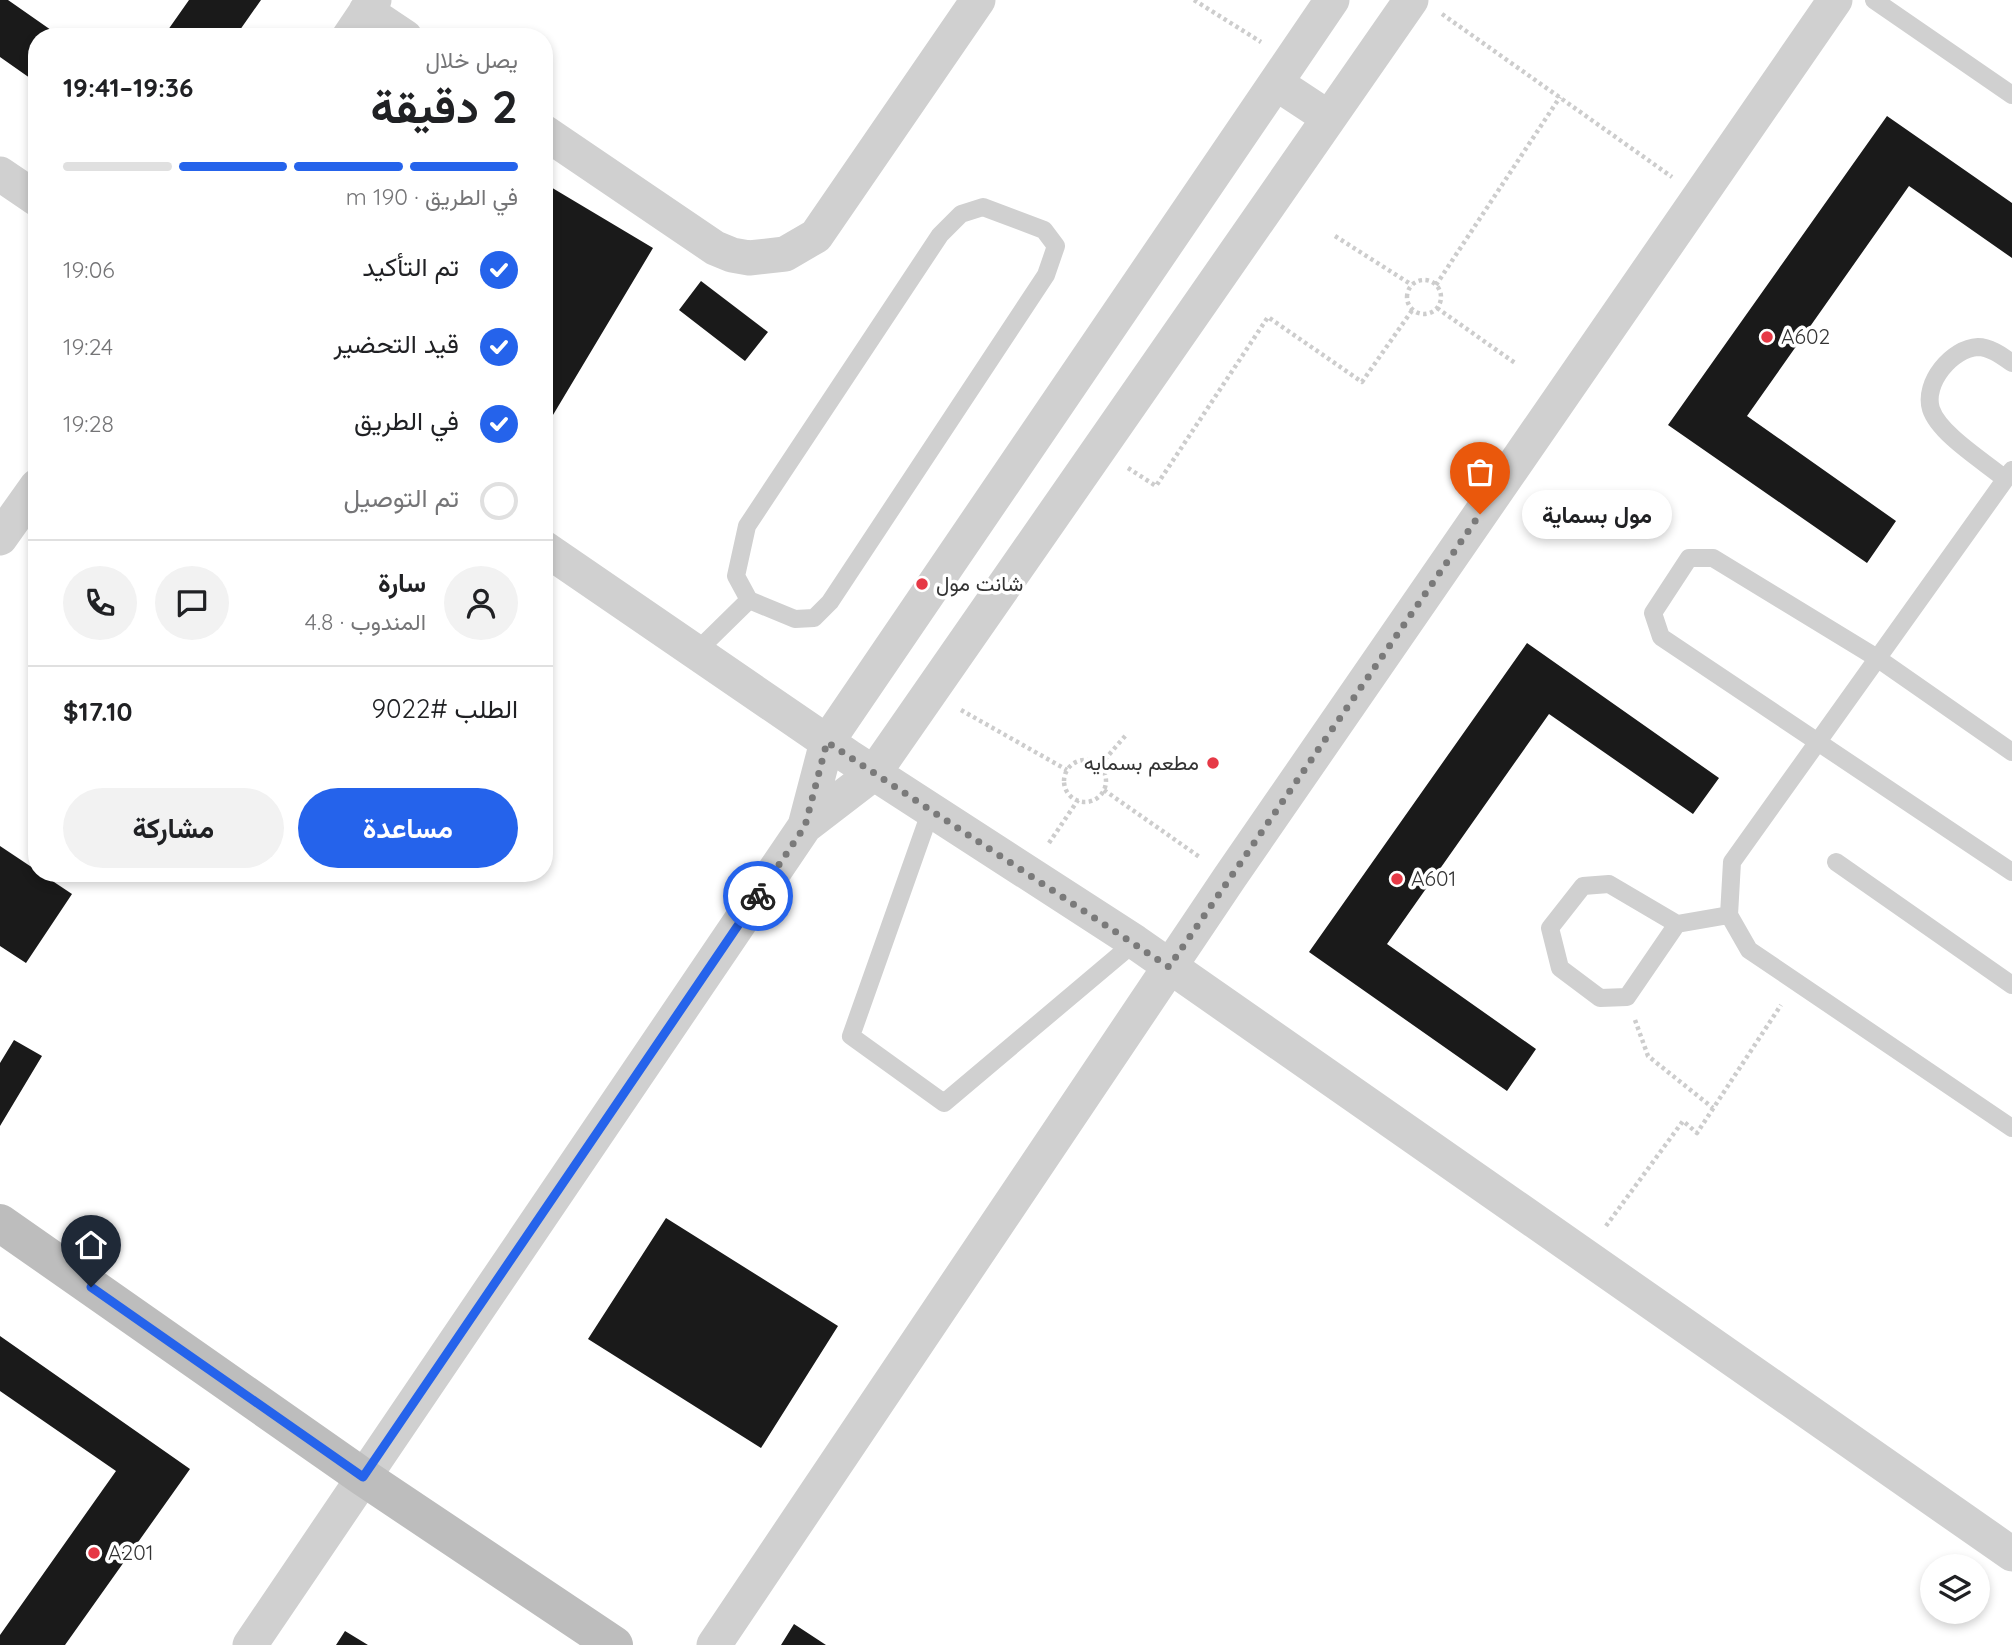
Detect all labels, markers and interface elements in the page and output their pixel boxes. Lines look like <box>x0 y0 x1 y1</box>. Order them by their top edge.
text: يصل خلال <box>425 45 518 74</box>
text: 19:36–19:41 <box>63 71 193 104</box>
text: 2 دقيقة <box>370 77 518 135</box>
text: في الطريق · 190 m <box>346 182 518 211</box>
text: تم التأكيد <box>362 250 459 283</box>
icon: check <box>480 251 518 289</box>
text: 19:06 <box>63 255 115 284</box>
place label: A602 <box>1781 323 1830 349</box>
text: قيد التحضير <box>333 327 459 360</box>
icon: check <box>480 328 518 366</box>
marker: A602 <box>1759 329 1775 345</box>
text: 19:24 <box>63 332 113 361</box>
text: في الطريق <box>354 404 459 437</box>
icon: check <box>480 405 518 443</box>
text: 19:28 <box>63 409 114 438</box>
pin <box>1450 442 1510 514</box>
icon: bag <box>1461 453 1499 491</box>
text: تم التوصيل <box>344 481 459 514</box>
callout: مول بسماية <box>1522 490 1672 538</box>
text: مول بسماية <box>1542 500 1652 529</box>
button: phone <box>63 566 137 640</box>
button: chat <box>155 566 229 640</box>
text: سارة <box>378 566 426 599</box>
button: person <box>444 566 518 640</box>
place label: شانت مول <box>936 570 1023 597</box>
marker: شانت مول <box>914 576 930 592</box>
text: المندوب · 4.8 <box>305 607 426 636</box>
text: الطلب #9022 <box>372 692 518 725</box>
text: $17.10 <box>63 695 132 728</box>
place label: مطعم بسمايه <box>1084 749 1199 777</box>
marker: مطعم بسمايه <box>1205 755 1221 771</box>
button: مشاركة <box>63 788 284 868</box>
button: مساعدة <box>298 788 518 868</box>
courier <box>723 861 793 931</box>
place label: A601 <box>1411 865 1456 891</box>
marker: A601 <box>1389 871 1405 887</box>
icon: bike <box>739 877 777 915</box>
pin <box>61 1215 121 1287</box>
icon: home <box>72 1226 110 1264</box>
place label: A201 <box>108 1539 154 1565</box>
marker: A201 <box>86 1545 102 1561</box>
map controls <box>1920 1554 1990 1624</box>
button: layers <box>1920 1554 1990 1624</box>

